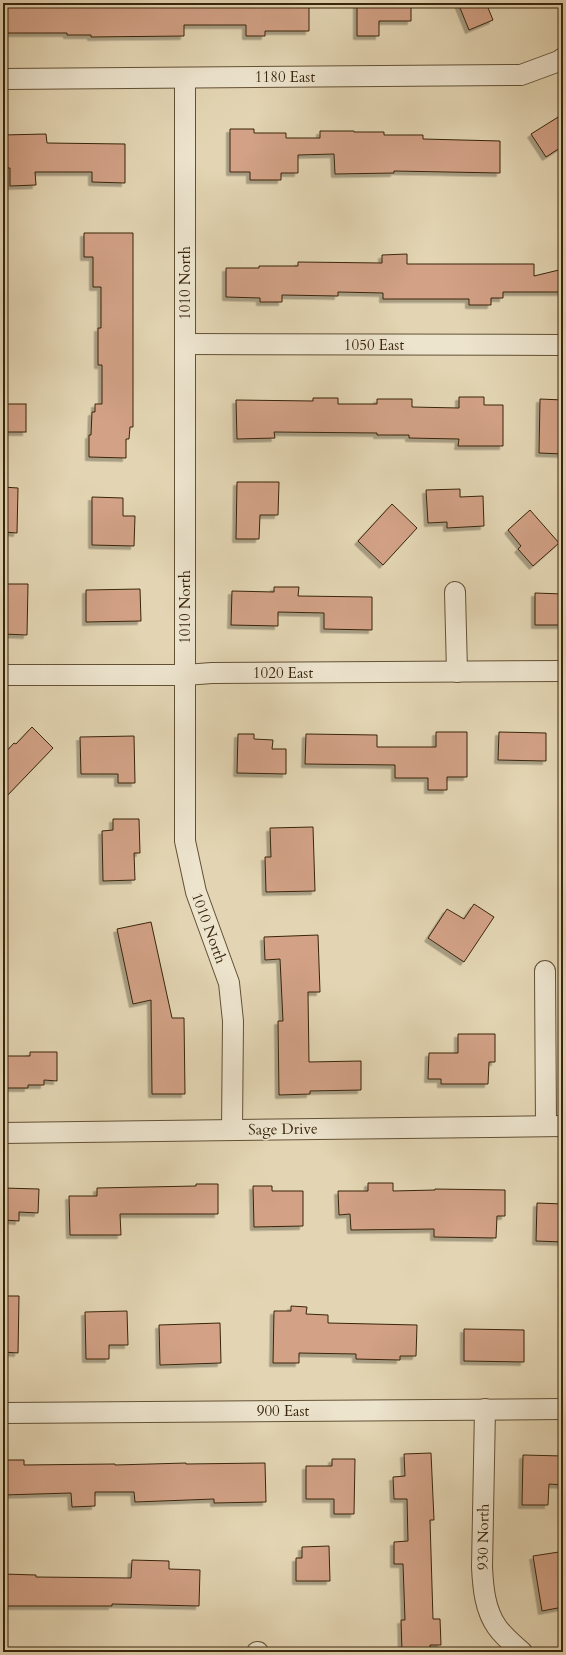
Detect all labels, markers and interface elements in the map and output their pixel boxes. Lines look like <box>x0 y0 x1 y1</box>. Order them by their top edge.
street label: 1180 East <box>255 67 315 87</box>
street label: 1010 North <box>175 245 195 320</box>
street label: 1050 East <box>344 335 404 355</box>
street label: 1010 North <box>175 569 195 644</box>
street label: 1020 East <box>253 663 313 683</box>
street label: 1010 North <box>187 890 231 967</box>
street label: Sage Drive <box>248 1118 318 1140</box>
street label: 900 East <box>257 1401 310 1421</box>
street label: 930 North <box>472 1503 494 1570</box>

